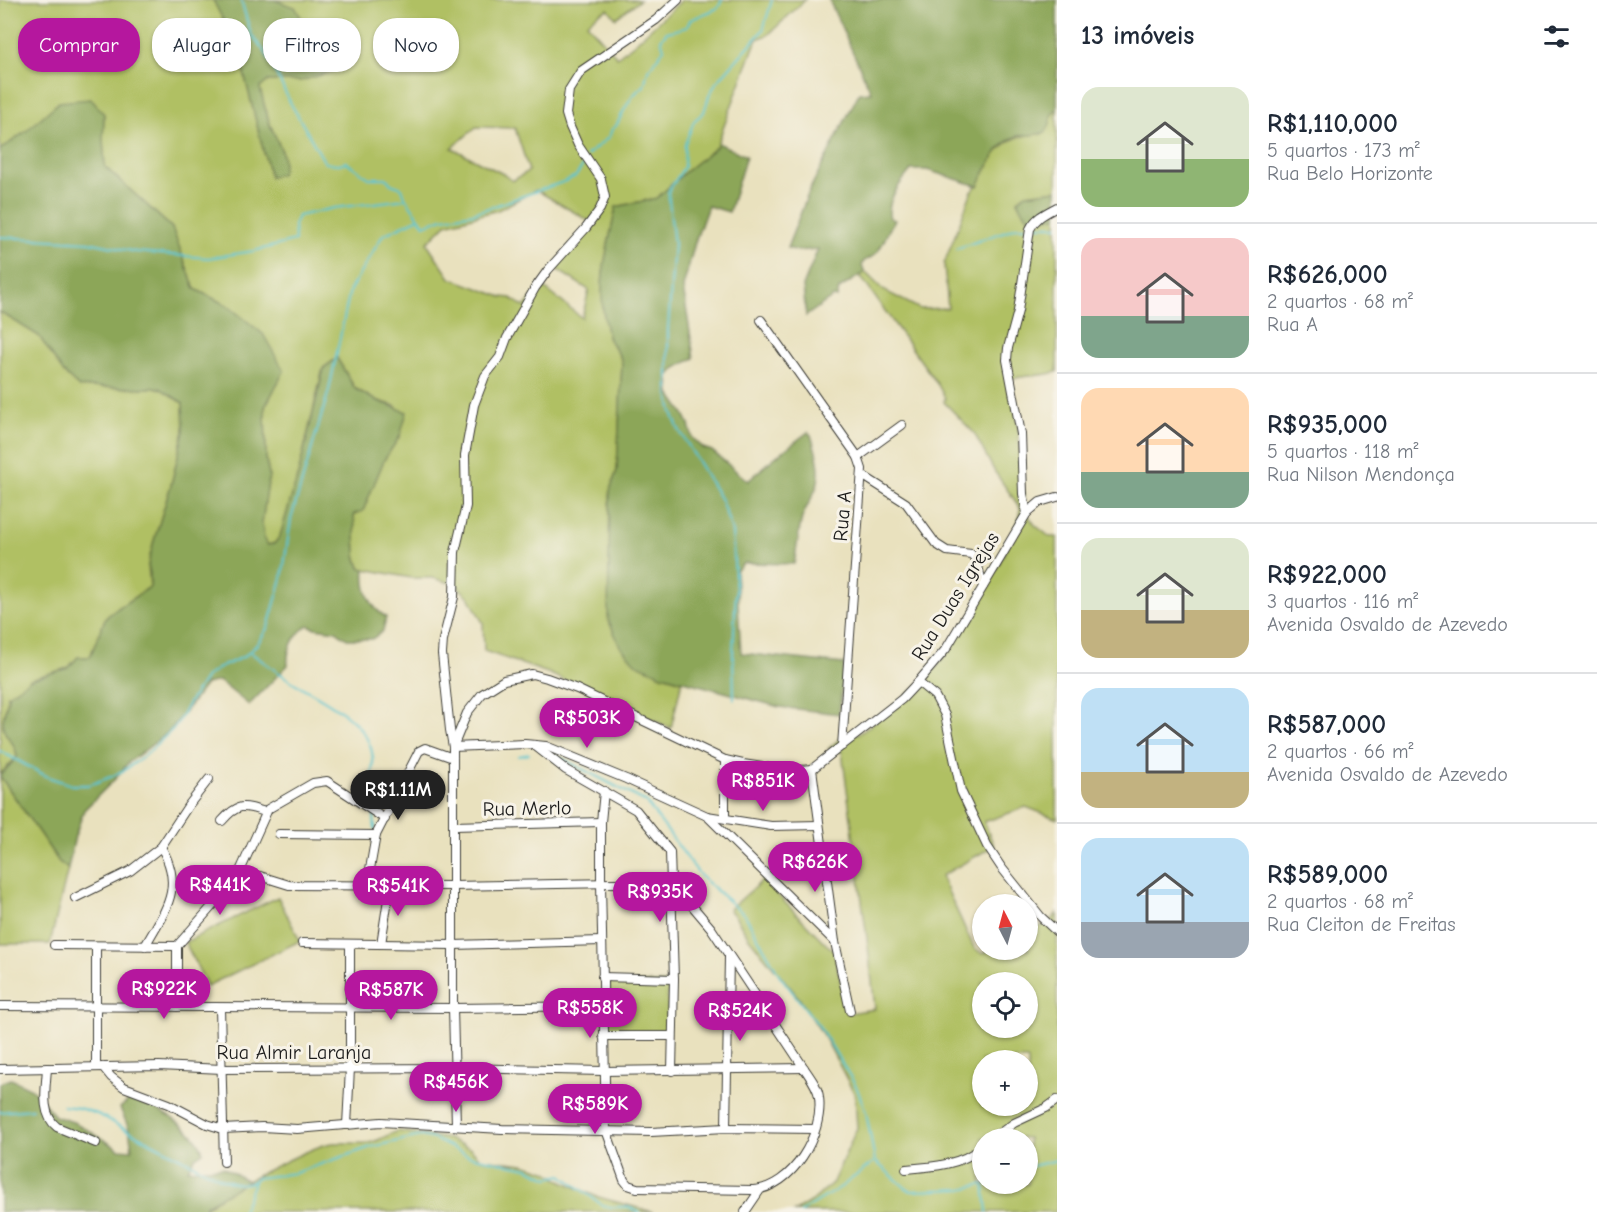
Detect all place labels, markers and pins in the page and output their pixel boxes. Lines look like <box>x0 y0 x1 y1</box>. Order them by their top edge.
pin: R$503K <box>538 698 636 749</box>
pin: R$851K <box>714 761 812 812</box>
pin: R$1.11M <box>343 770 453 821</box>
pin: R$626K <box>766 842 864 893</box>
pin: R$441K <box>171 865 269 916</box>
pin: R$541K <box>349 866 447 917</box>
pin: R$935K <box>611 872 709 923</box>
pin: R$922K <box>115 969 213 1020</box>
pin: R$587K <box>342 970 440 1021</box>
pin: R$558K <box>541 988 639 1039</box>
pin: R$524K <box>691 991 789 1042</box>
pin: R$456K <box>407 1062 505 1113</box>
pin: R$589K <box>546 1084 644 1135</box>

